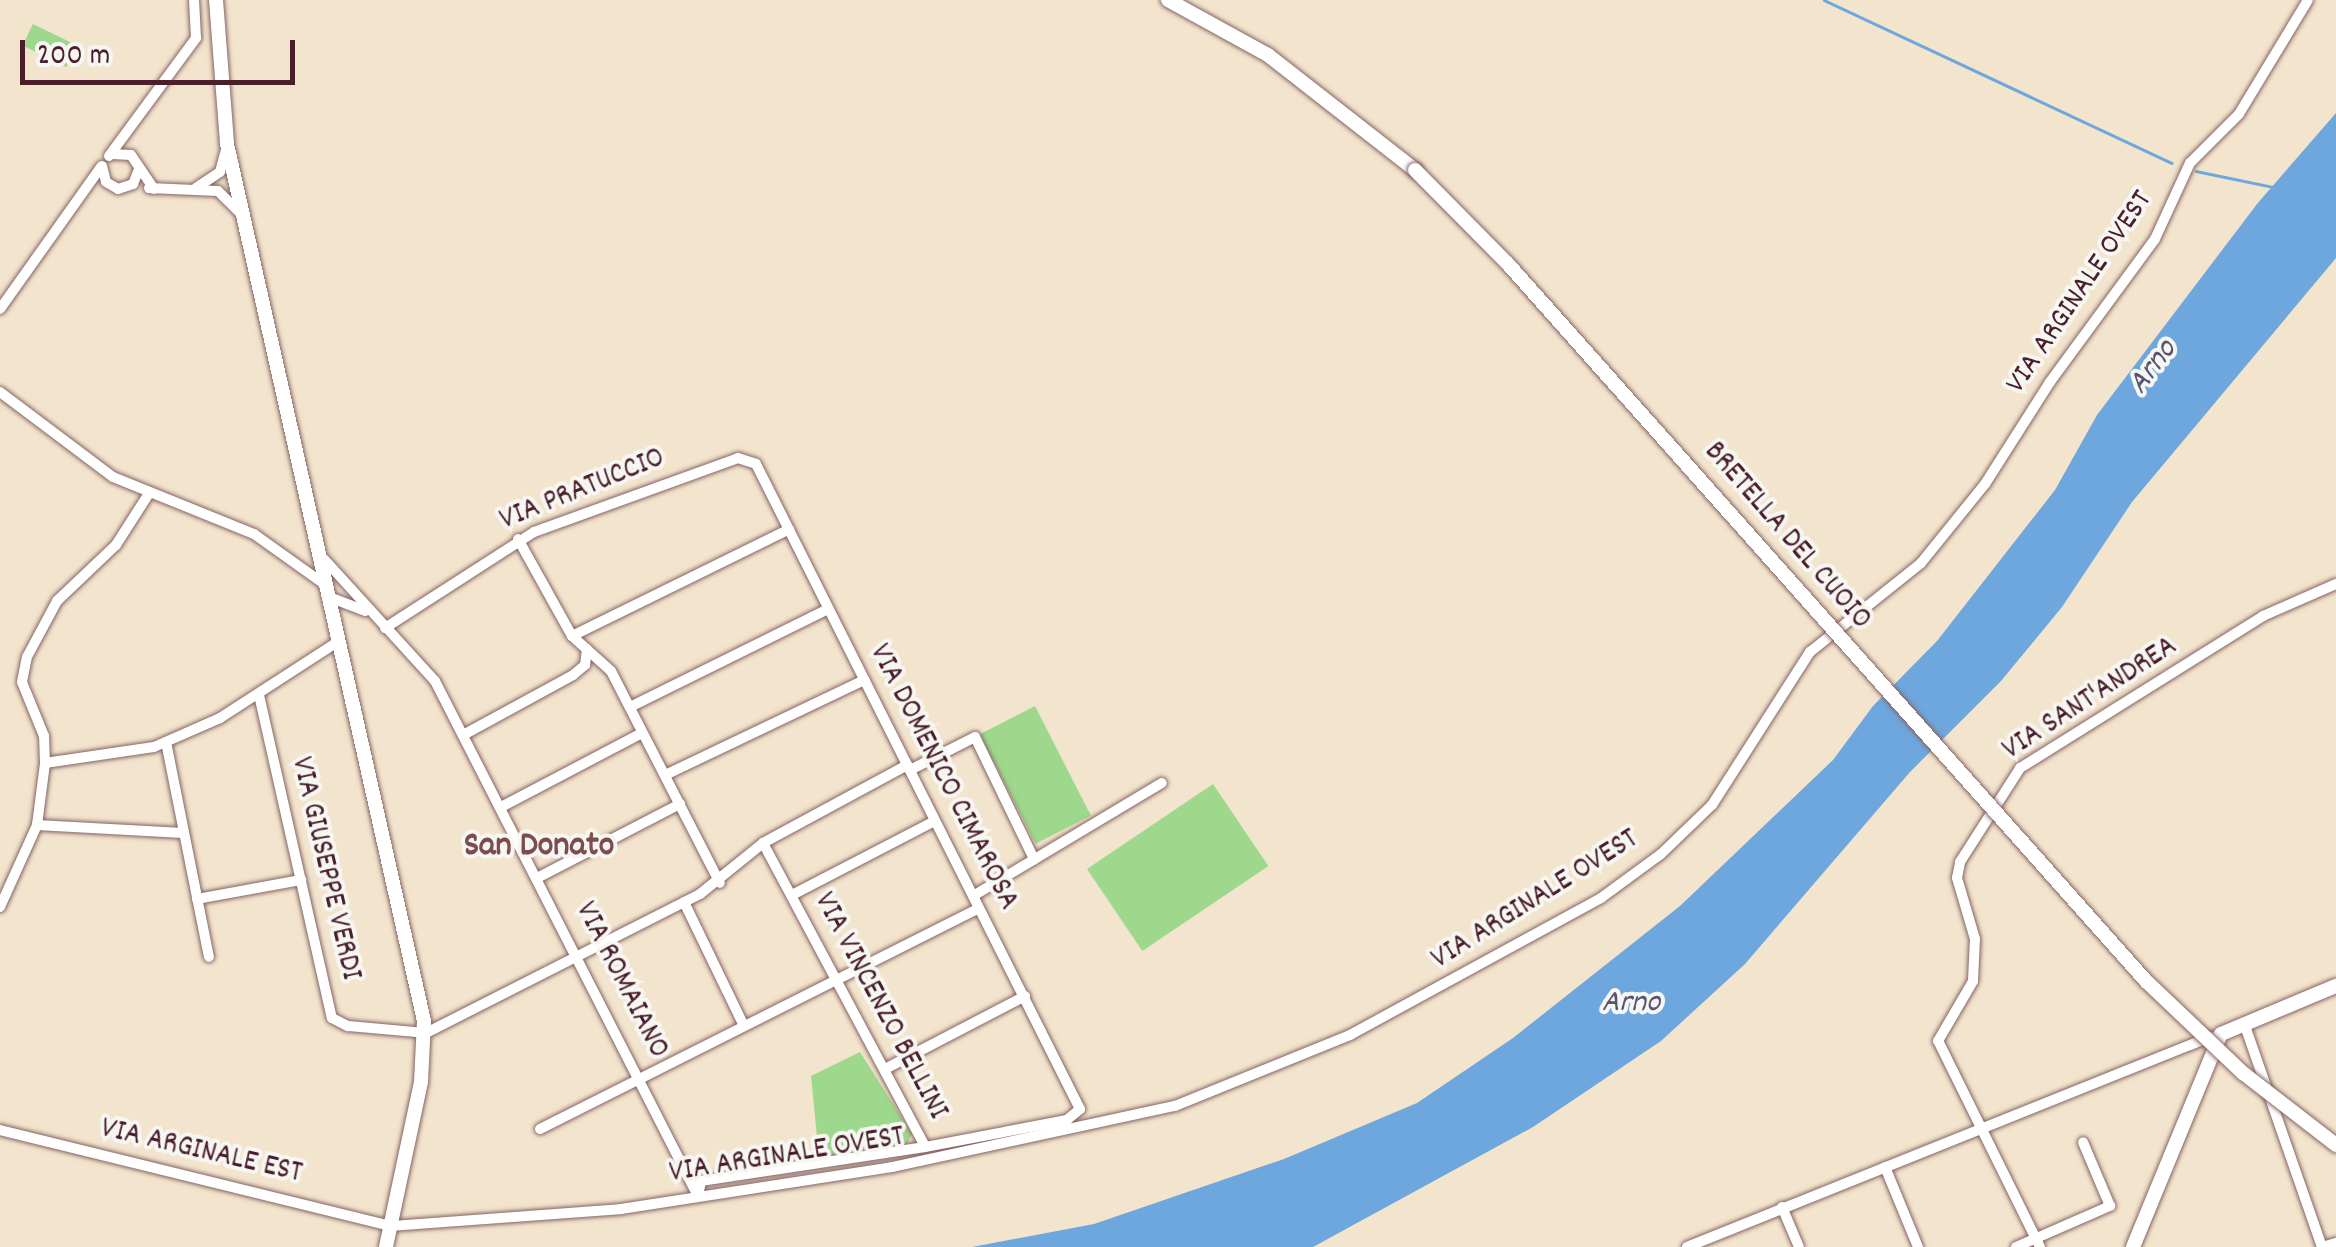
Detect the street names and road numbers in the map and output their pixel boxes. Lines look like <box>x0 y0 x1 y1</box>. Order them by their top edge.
street label: VIA ARGINALE OVEST <box>2000 185 2162 401</box>
street label: BRETELLA DEL CUOIO <box>1695 436 1877 638</box>
street label: VIA PRATUCCIO <box>495 442 671 540</box>
street label: VIA SANT'ANDREA <box>1997 630 2185 770</box>
street label: VIA DOMENICO CIMAROSA <box>859 639 1025 917</box>
street label: VIA GIUSEPPE VERDI <box>281 754 367 984</box>
street label: VIA ARGINALE OVEST <box>1426 823 1646 979</box>
street label: VIA VINCENZO BELLINI <box>804 887 954 1127</box>
street label: VIA ROMAIANO <box>565 897 675 1065</box>
street label: VIA ARGINALE EST <box>97 1112 305 1194</box>
street label: VIA ARGINALE OVEST <box>667 1121 907 1193</box>

